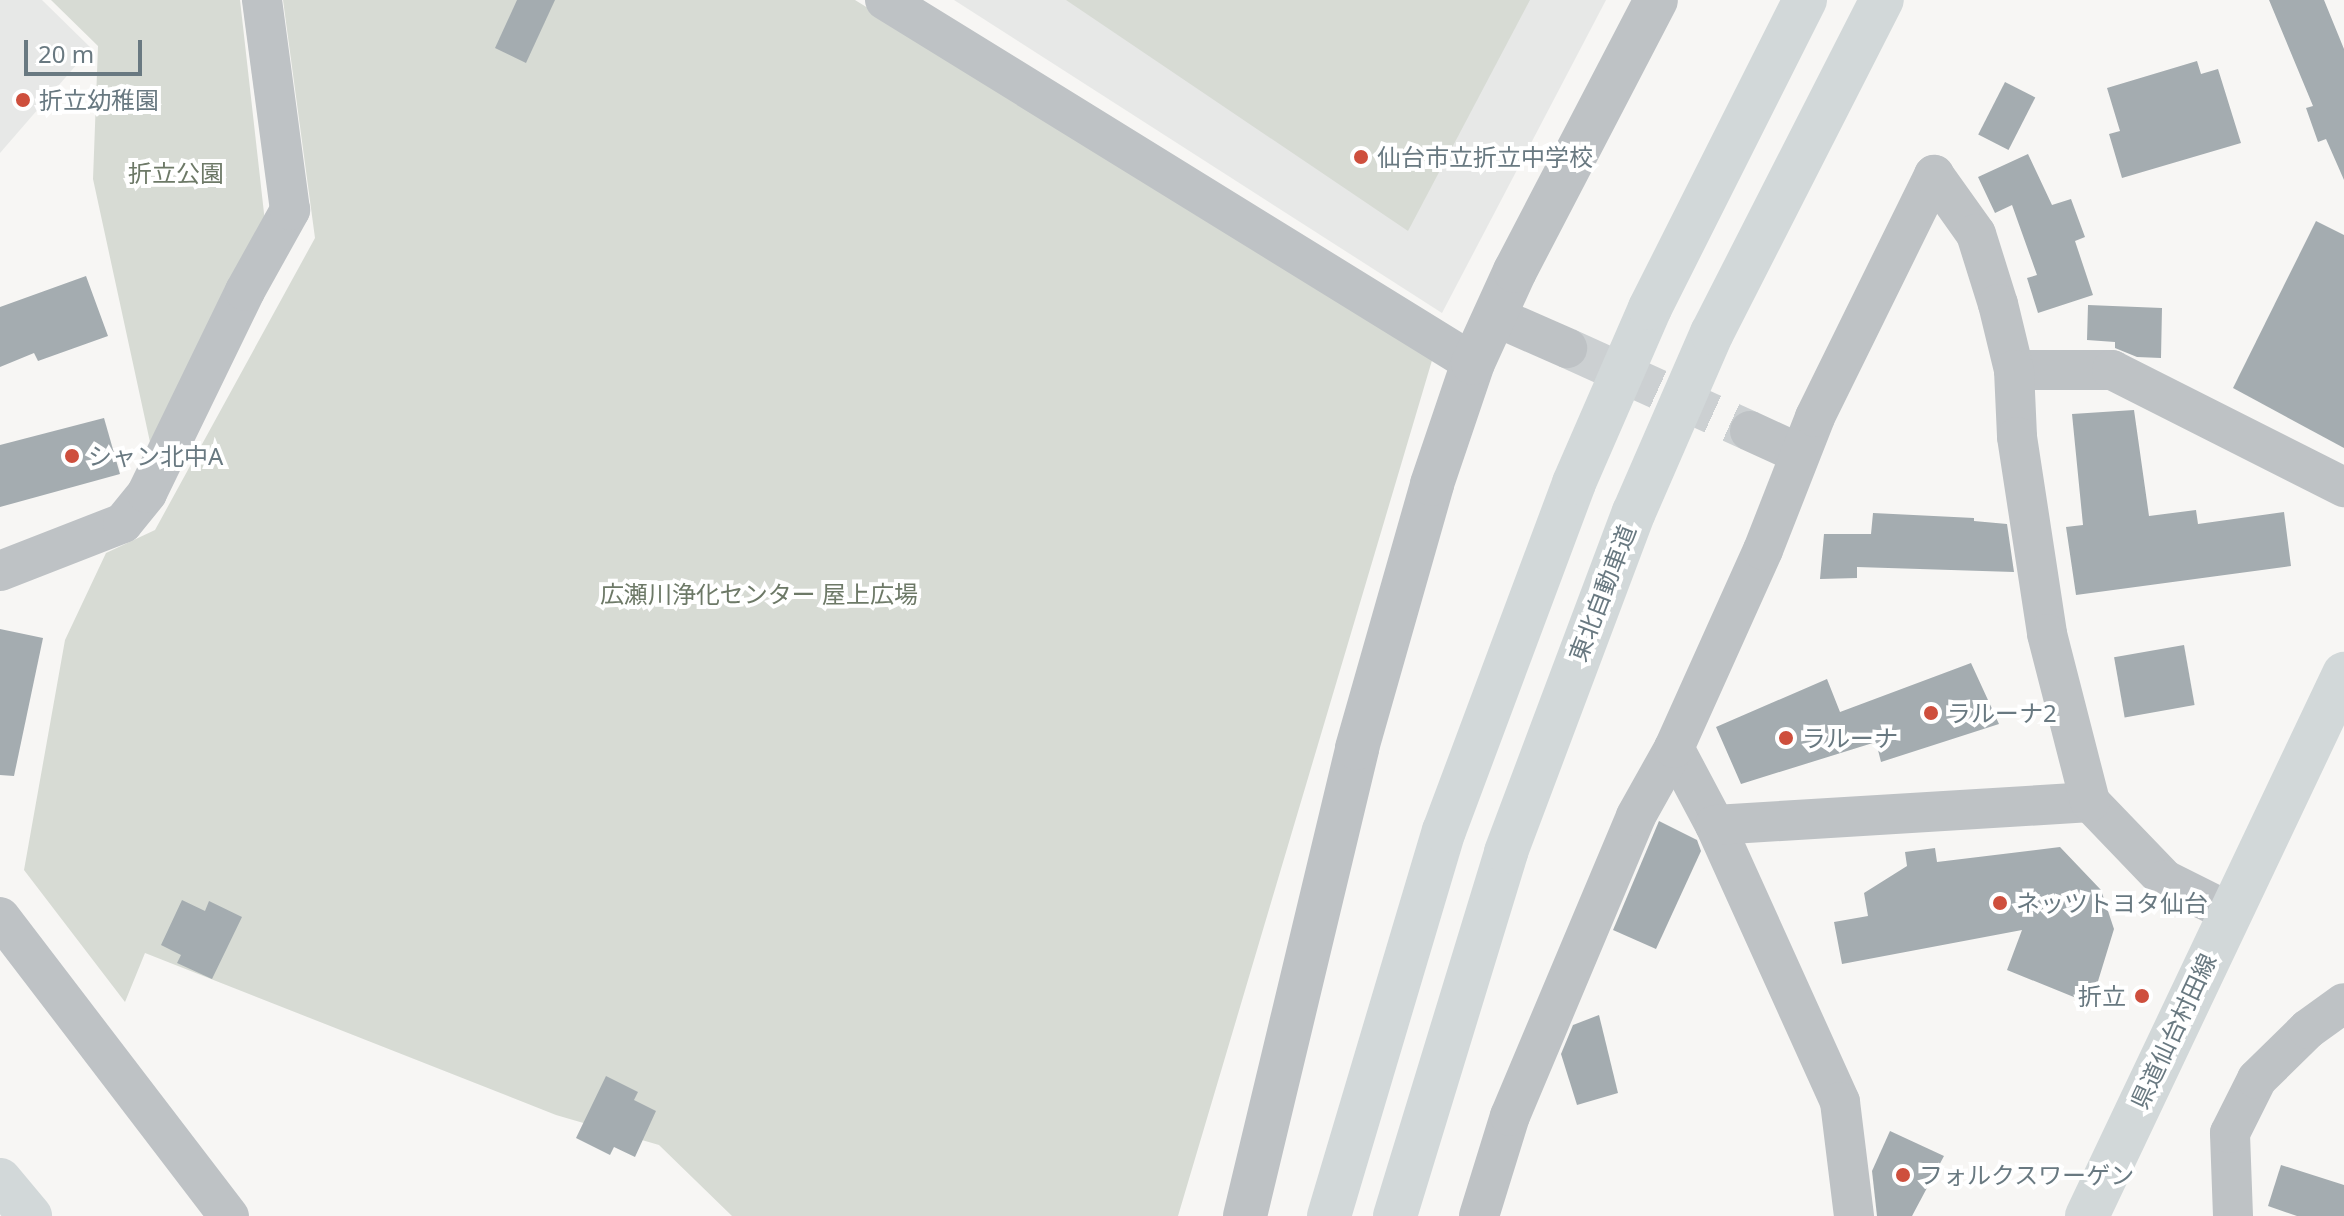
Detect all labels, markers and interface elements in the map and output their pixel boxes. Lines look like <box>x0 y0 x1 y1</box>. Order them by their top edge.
scale bar <box>28 24 146 74</box>
text: 20 m <box>38 37 94 70</box>
place label: 折立幼稚園 <box>39 86 159 114</box>
marker: 折立幼稚園 <box>14 91 32 109</box>
place label: 仙台市立折立中学校 <box>1377 143 1593 171</box>
marker: 仙台市立折立中学校 <box>1352 148 1370 166</box>
park label: 折立公園 <box>128 159 224 187</box>
place label: シャン北中A <box>88 442 223 470</box>
marker: シャン北中A <box>63 447 81 465</box>
street label: 東北自動車道 <box>1563 521 1641 665</box>
park label: 広瀬川浄化センター 屋上広場 <box>600 580 918 608</box>
place label: ラルーナ2 <box>1947 699 2057 727</box>
marker: ラルーナ2 <box>1922 704 1940 722</box>
place label: ラルーナ <box>1802 724 1898 752</box>
marker: ラルーナ <box>1777 729 1795 747</box>
place label: ネッツトヨタ仙台 <box>2016 889 2208 917</box>
marker: ネッツトヨタ仙台 <box>1991 894 2009 912</box>
street label: 県道仙台村田線 <box>2124 949 2222 1113</box>
place label: 折立 <box>2078 982 2126 1010</box>
marker: 折立 <box>2133 987 2151 1005</box>
place label: フォルクスワーゲン <box>1919 1161 2135 1189</box>
marker: フォルクスワーゲン <box>1894 1166 1912 1184</box>

